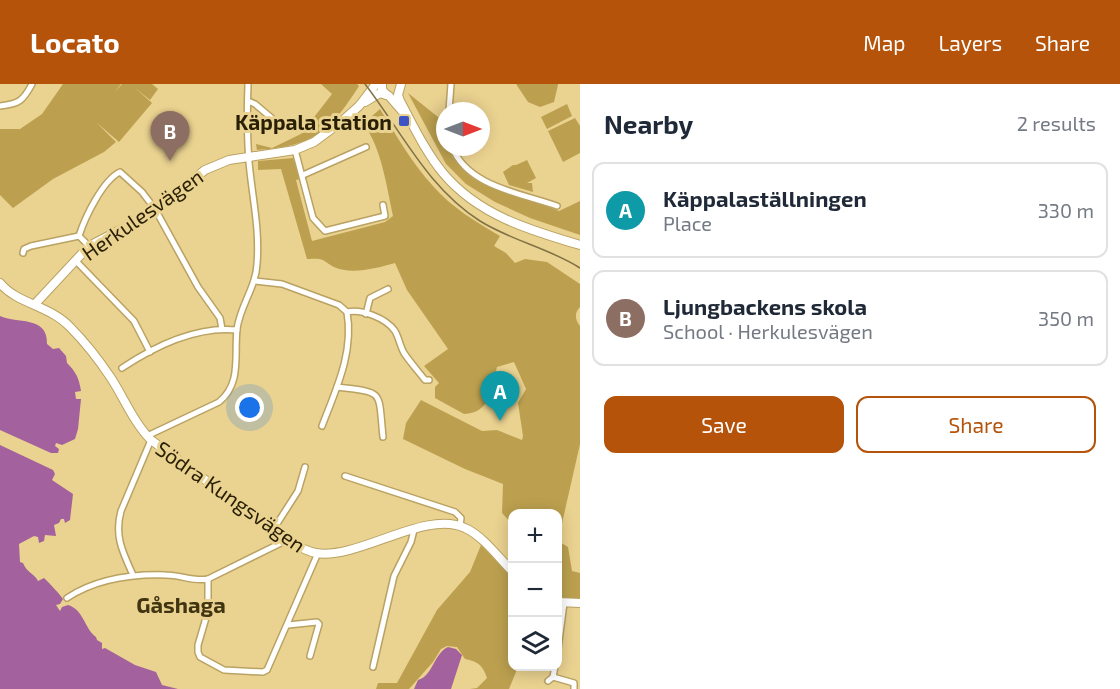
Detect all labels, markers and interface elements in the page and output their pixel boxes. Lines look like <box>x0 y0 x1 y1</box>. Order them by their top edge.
text: Locato <box>30 25 120 59</box>
text: Map <box>863 30 905 55</box>
text: Layers <box>938 30 1002 55</box>
text: Share <box>1035 30 1090 55</box>
north arrow <box>436 102 490 156</box>
text: Nearby <box>604 108 693 139</box>
place label: Käppala station <box>235 109 392 134</box>
text: 2 results <box>1017 111 1096 135</box>
pin: B <box>150 112 190 161</box>
marker: Käppala station <box>397 114 411 128</box>
street label: Herkulesvägen <box>77 163 207 265</box>
text: Käppalaställningen <box>663 185 867 211</box>
text: A <box>619 198 632 222</box>
text: 330 m <box>1038 198 1094 222</box>
text: Place <box>663 211 712 235</box>
text: Ljungbackens skola <box>663 293 867 319</box>
text: B <box>619 306 632 330</box>
text: 350 m <box>1038 306 1094 330</box>
text: School · Herkulesvägen <box>663 319 873 343</box>
pin: A <box>480 372 520 421</box>
your location <box>235 393 264 422</box>
button: Save <box>604 396 844 453</box>
button: Share <box>856 396 1096 453</box>
street label: Södra Kungsvägen <box>151 435 311 557</box>
map controls <box>508 509 562 671</box>
button: + <box>508 509 562 563</box>
button: − <box>508 563 562 617</box>
district label: Gåshaga <box>136 591 226 617</box>
button: layers <box>508 617 562 671</box>

